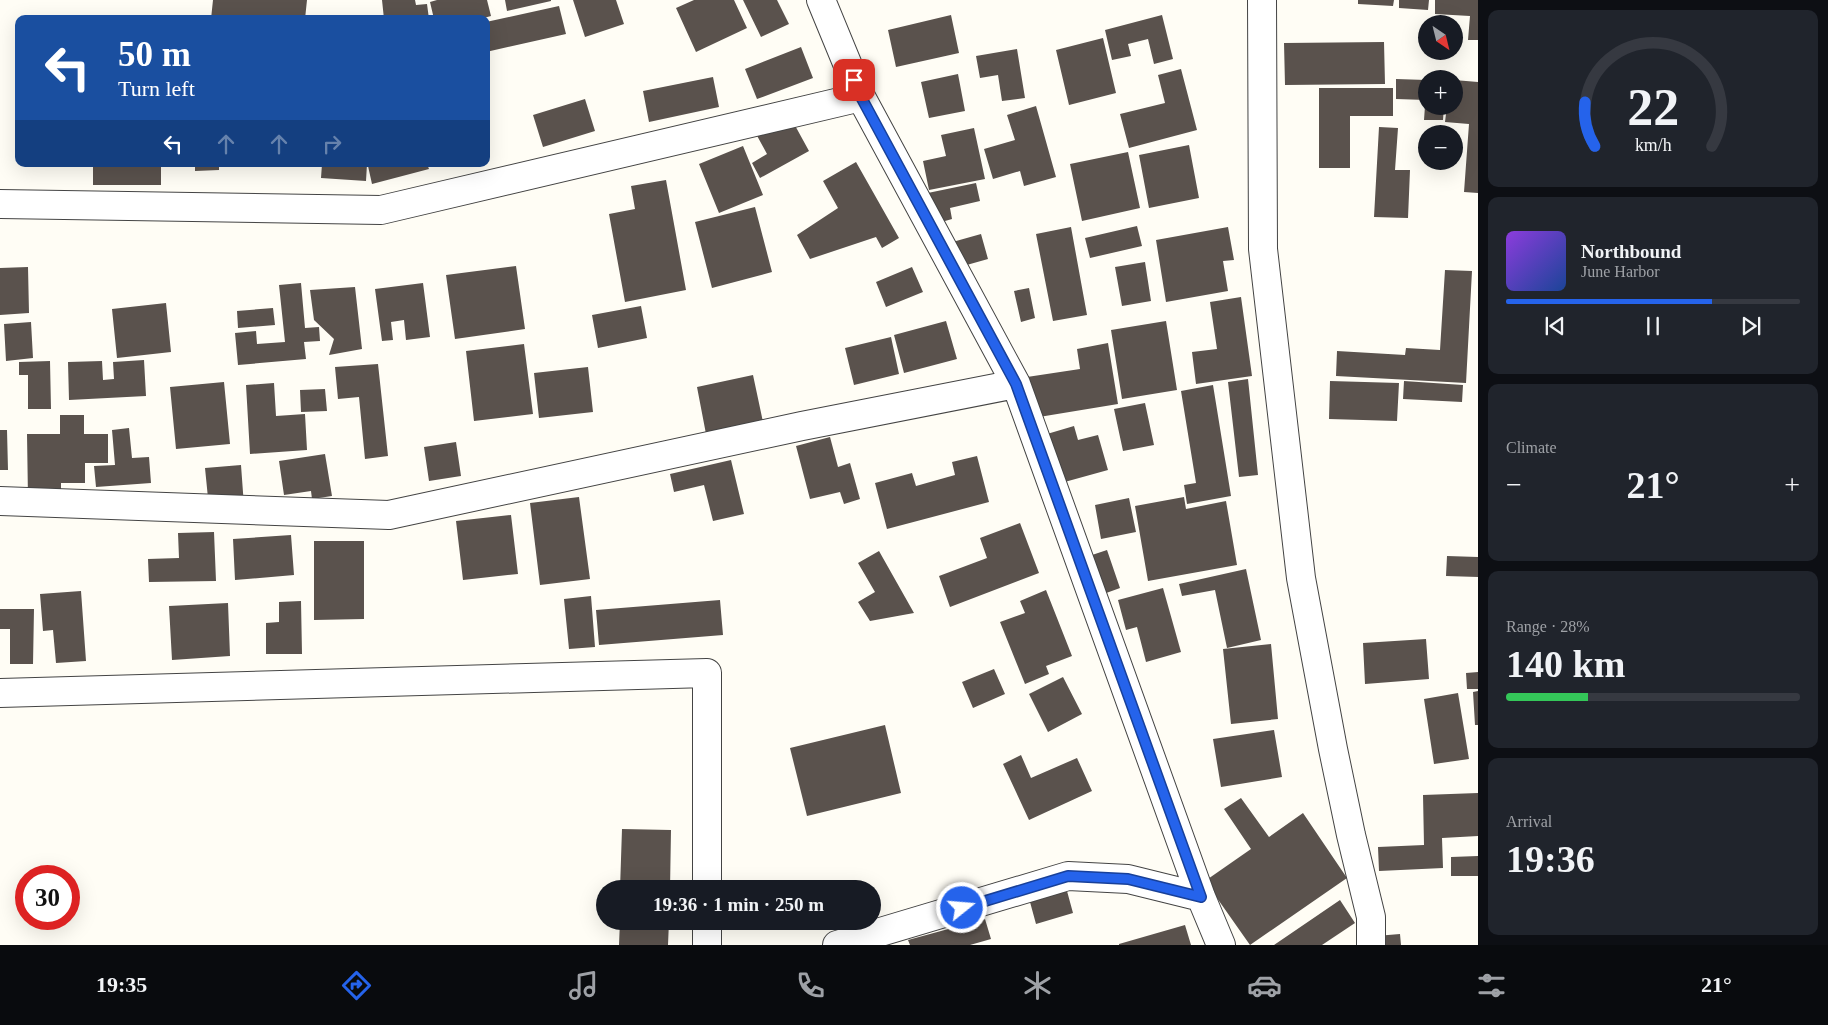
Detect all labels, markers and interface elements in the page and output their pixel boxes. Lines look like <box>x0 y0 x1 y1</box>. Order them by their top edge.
north arrow <box>1418 15 1462 60</box>
map controls <box>1418 15 1463 170</box>
icon: left <box>35 35 100 100</box>
text: 50 m <box>118 35 191 74</box>
pin <box>833 59 875 101</box>
icon: arrive <box>840 66 868 94</box>
button: + <box>1418 70 1463 115</box>
text: Turn left <box>118 76 195 101</box>
text: 22 <box>1627 79 1679 136</box>
button: − <box>1418 125 1463 170</box>
icon: left <box>159 130 187 158</box>
icon: ahead <box>212 130 240 158</box>
icon: ahead <box>265 130 293 158</box>
icon: right <box>318 130 346 158</box>
text: km/h <box>1635 135 1671 155</box>
text: Northbound <box>1581 241 1681 262</box>
text: June Harbor <box>1581 263 1660 280</box>
icon: previous <box>1541 312 1569 340</box>
icon: pause <box>1639 312 1667 340</box>
icon: next <box>1737 312 1765 340</box>
text: Climate <box>1506 439 1557 456</box>
text: 21° <box>1626 464 1680 506</box>
text: − <box>1506 469 1522 500</box>
text: + <box>1784 469 1800 500</box>
text: Range · 28% <box>1506 618 1590 635</box>
text: 140 km <box>1506 643 1625 685</box>
text: Arrival <box>1506 813 1552 830</box>
text: 19:36 <box>1506 838 1595 880</box>
speed limit sign: 30 <box>15 865 80 930</box>
position arrow <box>935 881 987 933</box>
text: 19:36 · 1 min · 250 m <box>653 894 824 915</box>
icon: directions <box>339 968 374 1003</box>
icon: music <box>566 968 601 1003</box>
icon: phone <box>793 968 828 1003</box>
icon: climate <box>1020 968 1055 1003</box>
icon: car <box>1247 968 1282 1003</box>
icon: filters <box>1474 968 1509 1003</box>
text: 19:35 <box>96 972 147 997</box>
text: 21° <box>1701 972 1732 997</box>

